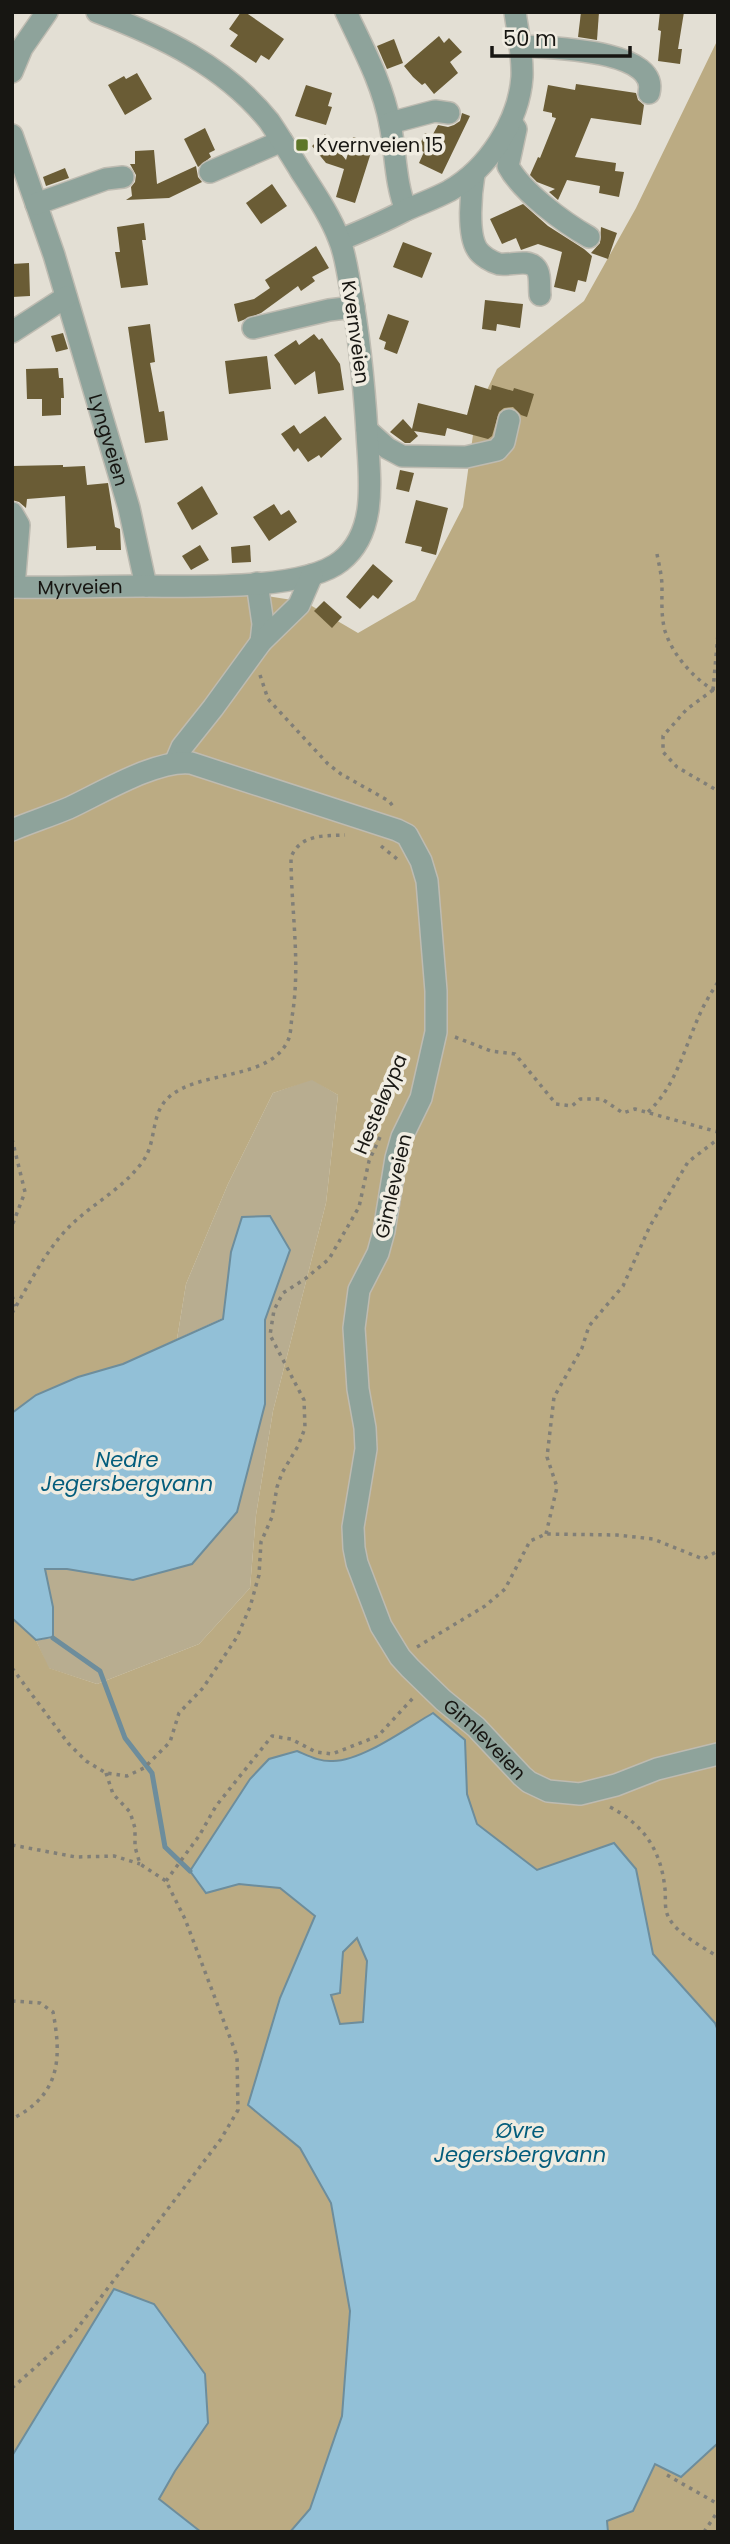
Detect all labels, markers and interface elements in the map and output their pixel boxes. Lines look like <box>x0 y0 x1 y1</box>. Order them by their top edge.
scale bar <box>492 14 630 58</box>
text: 50 m <box>503 24 557 53</box>
place label: Kvernveien 15 <box>316 132 443 159</box>
marker: Kvernveien 15 <box>294 137 310 153</box>
street label: Kvernveien <box>335 279 376 386</box>
street label: Lyngveien <box>82 391 135 489</box>
street label: Myrveien <box>37 573 123 601</box>
street label: Hesteløypa <box>347 1050 414 1159</box>
street label: Gimleveien <box>368 1131 419 1241</box>
water label: Nedre Jegersbergvann <box>41 1445 213 1498</box>
street label: Gimleveien <box>437 1693 532 1786</box>
water label: Øvre Jegersbergvann <box>434 2116 606 2169</box>

